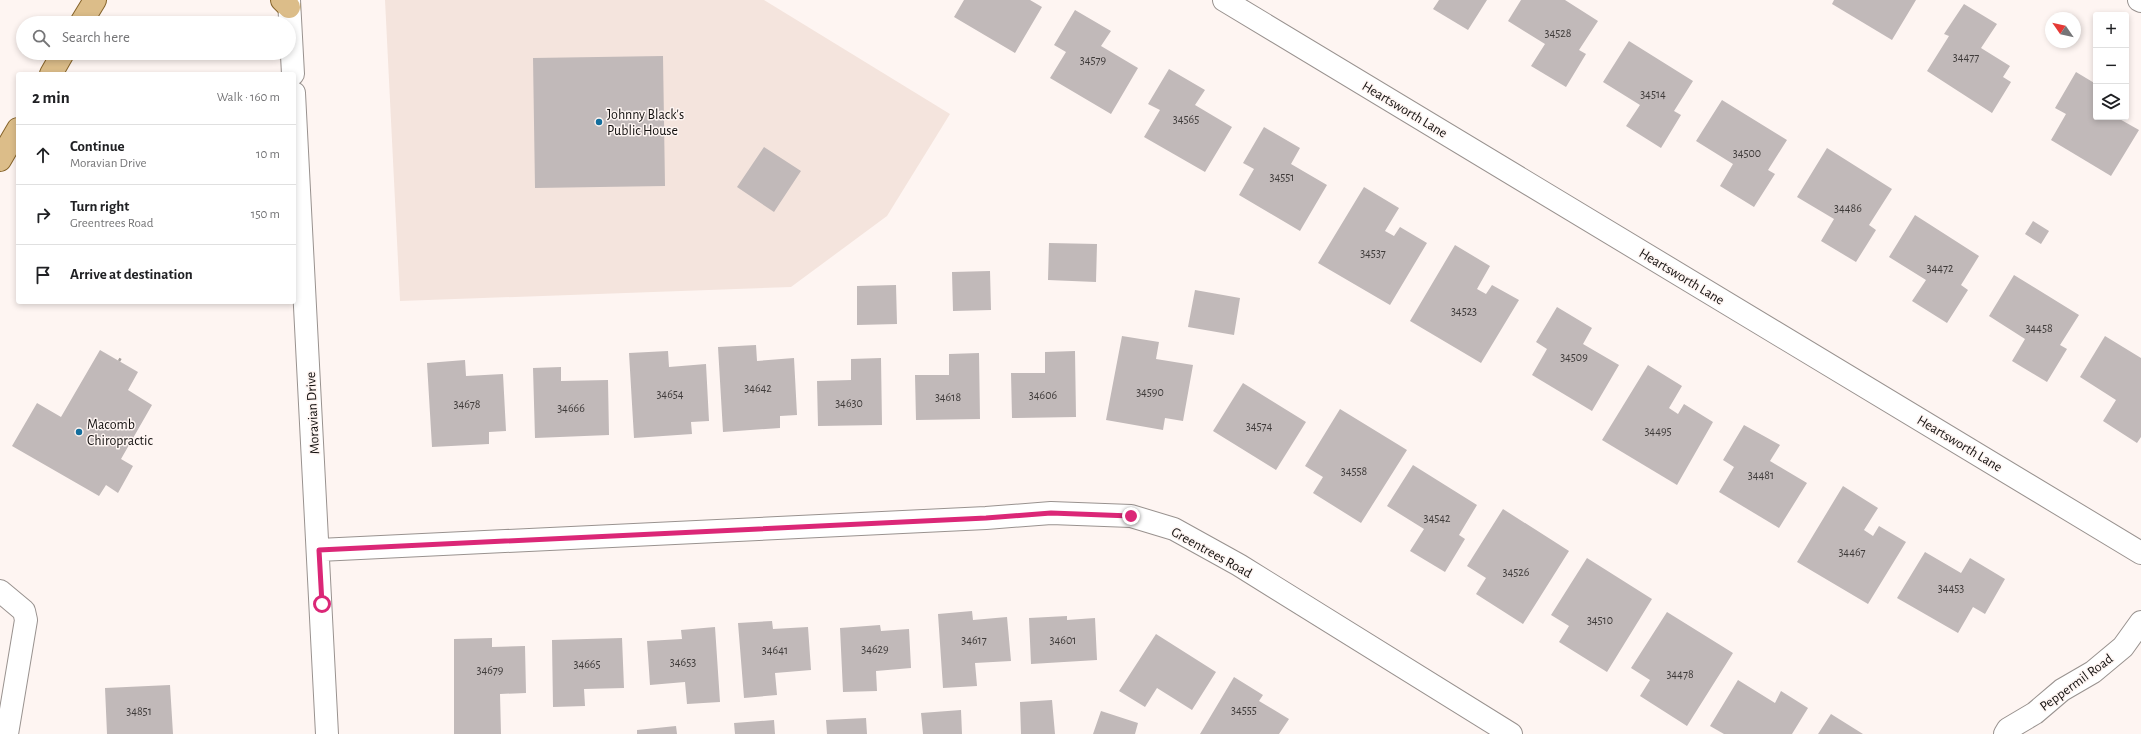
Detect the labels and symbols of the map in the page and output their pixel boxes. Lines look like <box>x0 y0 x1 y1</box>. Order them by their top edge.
north arrow <box>2045 12 2081 48</box>
house number: 34528 <box>1545 27 1572 39</box>
house number: 34477 <box>1953 51 1979 63</box>
house number: 34579 <box>1080 54 1107 66</box>
street label: Heartsworth Lane <box>1359 79 1450 141</box>
house number: 34514 <box>1640 88 1666 100</box>
place label: Johnny Black's Public House <box>607 108 684 138</box>
house number: 34565 <box>1173 113 1199 125</box>
marker: Johnny Black's Public House <box>594 117 604 127</box>
house number: 34500 <box>1733 147 1761 159</box>
house number: 34551 <box>1270 171 1294 183</box>
house number: 34486 <box>1834 202 1862 214</box>
street label: Heartsworth Lane <box>1636 246 1727 308</box>
house number: 34537 <box>1360 247 1386 259</box>
house number: 34472 <box>1927 262 1954 274</box>
house number: 34523 <box>1451 305 1477 317</box>
house number: 34458 <box>2025 322 2053 334</box>
house number: 34509 <box>1560 351 1588 363</box>
street label: Moravian Drive <box>304 371 322 454</box>
house number: 34642 <box>744 382 772 394</box>
house number: 34590 <box>1136 386 1164 398</box>
house number: 34654 <box>656 388 684 400</box>
house number: 34606 <box>1029 389 1058 401</box>
house number: 34618 <box>935 391 961 403</box>
house number: 34630 <box>835 397 863 409</box>
house number: 34678 <box>453 398 481 410</box>
house number: 34666 <box>557 402 585 414</box>
street label: Heartsworth Lane <box>1914 413 2005 475</box>
place label: Macomb Chiropractic <box>87 418 153 448</box>
house number: 34574 <box>1246 420 1272 432</box>
house number: 34495 <box>1644 425 1672 437</box>
marker: Macomb Chiropractic <box>74 427 84 437</box>
house number: 34558 <box>1341 465 1368 477</box>
house number: 34481 <box>1748 469 1774 481</box>
route end <box>1122 507 1140 525</box>
house number: 34542 <box>1424 512 1451 524</box>
street label: Greentrees Road <box>1169 525 1254 581</box>
house number: 34467 <box>1838 546 1866 558</box>
house number: 34526 <box>1503 566 1530 578</box>
house number: 34453 <box>1938 582 1964 594</box>
route start <box>313 595 331 613</box>
house number: 34510 <box>1587 614 1613 626</box>
house number: 34617 <box>961 634 987 646</box>
house number: 34601 <box>1050 634 1076 646</box>
house number: 34629 <box>861 643 889 655</box>
house number: 34641 <box>762 644 788 656</box>
street label: Peppermil Road <box>2037 652 2116 714</box>
house number: 34653 <box>670 656 696 668</box>
house number: 34665 <box>573 658 601 670</box>
house number: 34679 <box>476 664 504 676</box>
house number: 34478 <box>1666 668 1694 680</box>
house number: 34555 <box>1231 704 1257 716</box>
house number: 34851 <box>126 705 152 717</box>

